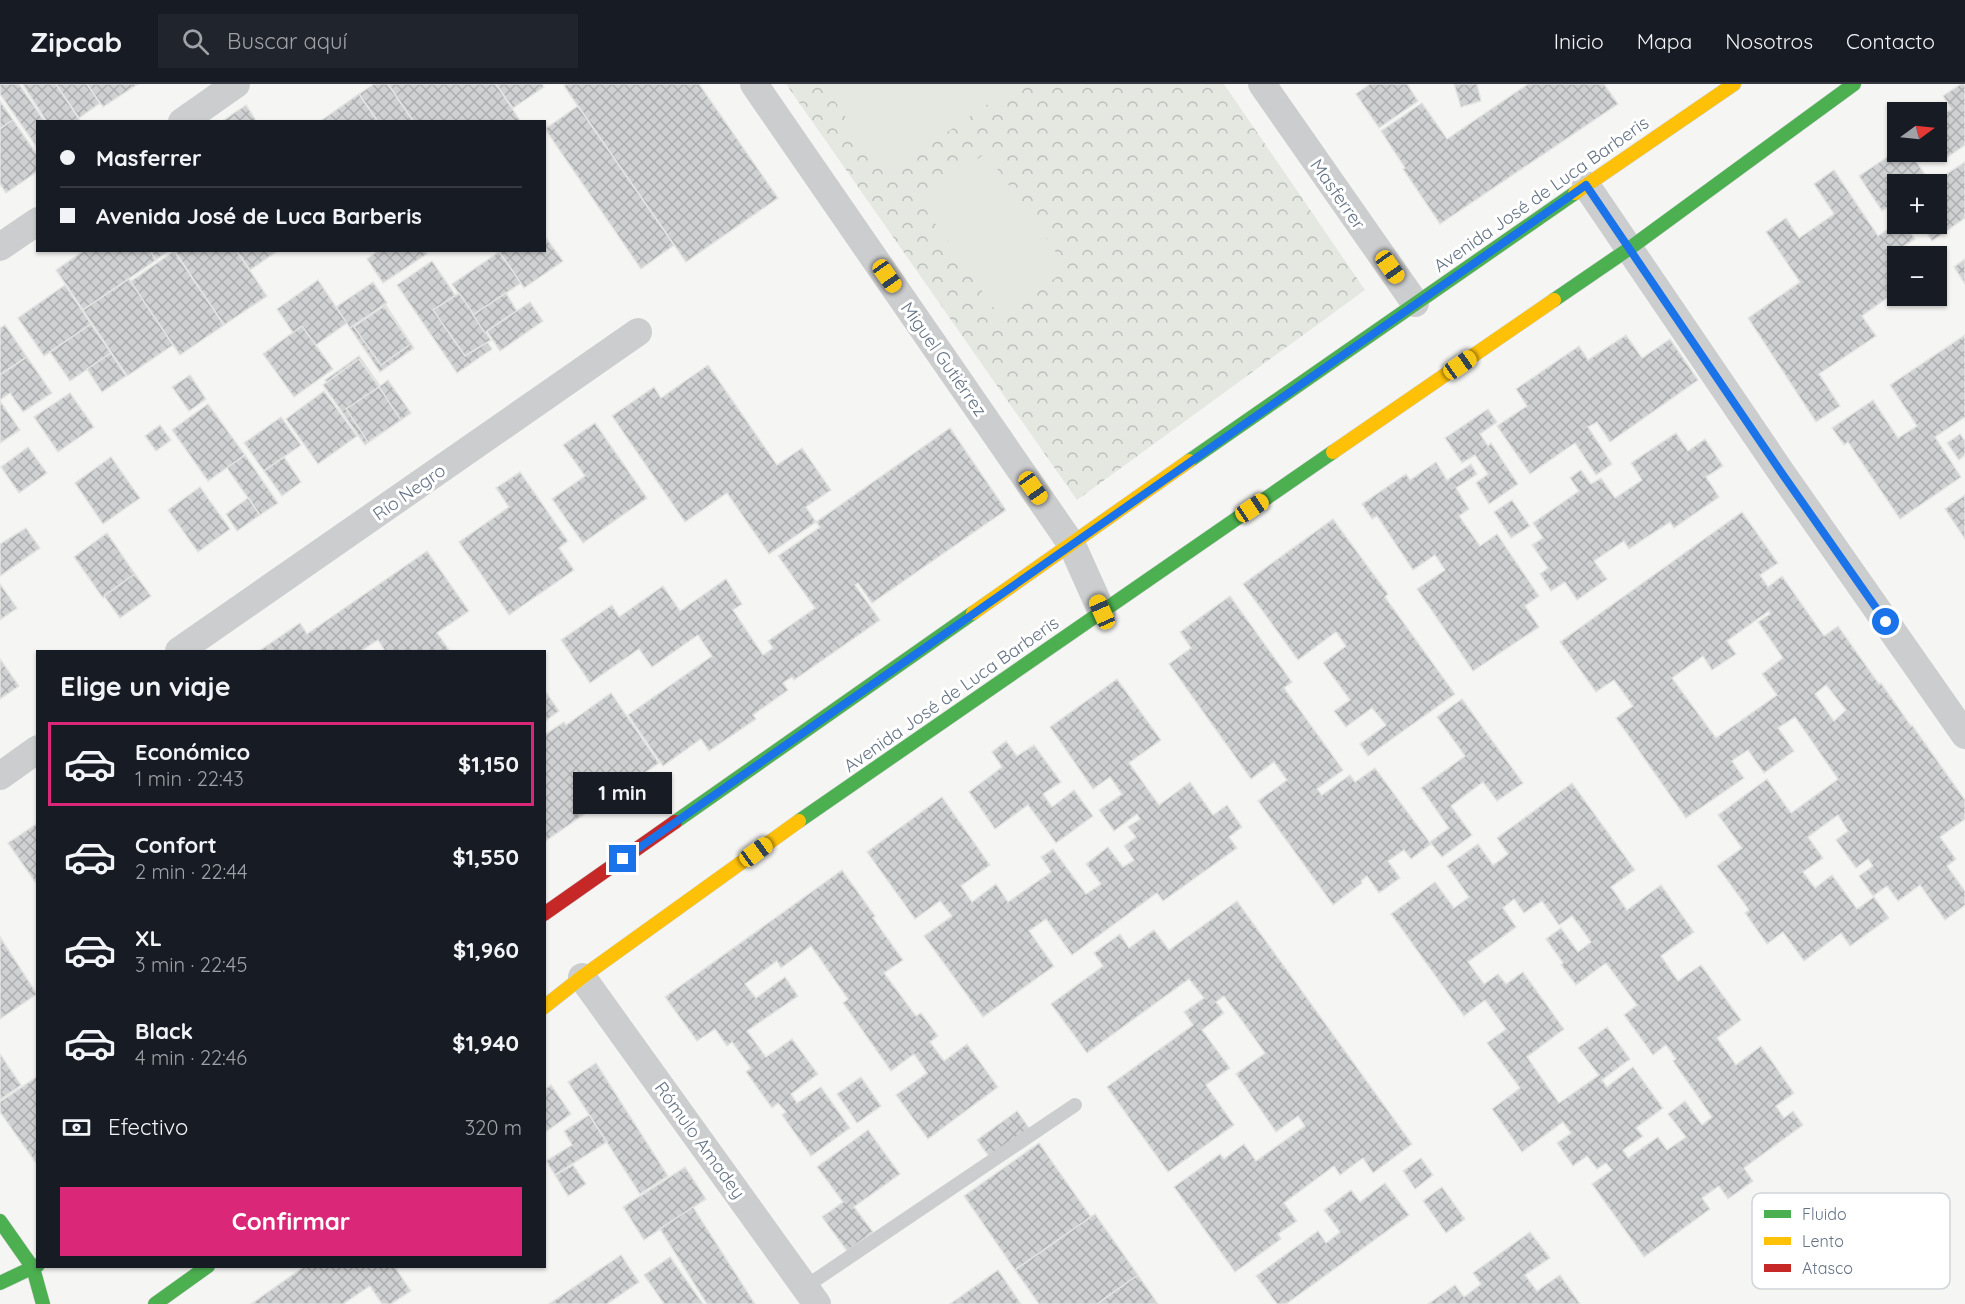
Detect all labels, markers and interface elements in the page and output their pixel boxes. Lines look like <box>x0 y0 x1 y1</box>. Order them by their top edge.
search box <box>158 14 578 68</box>
text: Zipcab <box>30 24 122 59</box>
icon: search <box>179 25 212 58</box>
text: Buscar aquí <box>227 27 347 55</box>
text: Inicio <box>1554 28 1604 54</box>
text: Mapa <box>1637 28 1692 54</box>
text: Nosotros <box>1725 28 1813 54</box>
text: Contacto <box>1846 28 1935 54</box>
north arrow <box>1887 102 1947 162</box>
map controls <box>1887 102 1947 306</box>
street label: Avenida José de Luca Barberis <box>1429 111 1653 277</box>
text: Masferrer <box>96 144 202 172</box>
street label: Masferrer <box>1305 154 1371 234</box>
button: + <box>1887 174 1947 234</box>
text: Avenida José de Luca Barberis <box>96 202 422 230</box>
button: − <box>1887 246 1947 306</box>
car <box>1372 247 1408 287</box>
car <box>869 256 905 296</box>
street label: Miguel Gutiérrez <box>896 297 992 421</box>
car <box>1440 347 1480 383</box>
street label: Río Negro <box>368 459 450 525</box>
car <box>1015 468 1051 508</box>
car <box>1232 490 1272 526</box>
car <box>1086 592 1118 632</box>
route start <box>1872 608 1899 635</box>
street label: Avenida José de Luca Barberis <box>839 611 1063 777</box>
text: Elige un viaje <box>60 669 231 703</box>
icon: car <box>63 737 117 791</box>
text: Económico <box>135 738 250 766</box>
text: $1,150 <box>458 750 519 778</box>
text: 1 min · 22:43 <box>135 766 244 791</box>
callout: 1 min <box>574 772 672 814</box>
text: 1 min <box>598 780 647 805</box>
icon: car <box>63 830 117 884</box>
text: Confort <box>135 831 217 859</box>
car <box>736 834 776 870</box>
text: $1,550 <box>452 843 519 871</box>
route end <box>609 845 636 872</box>
text: 2 min · 22:44 <box>135 859 247 884</box>
icon: car <box>63 923 117 977</box>
text: XL <box>135 924 162 952</box>
text: $1,960 <box>453 936 519 964</box>
text: 3 min · 22:45 <box>135 952 247 977</box>
icon: car <box>63 1016 117 1070</box>
text: Black <box>135 1017 193 1045</box>
text: $1,940 <box>452 1029 519 1057</box>
text: 4 min · 22:46 <box>135 1045 247 1070</box>
street label: Rómulo Amadey <box>650 1077 750 1203</box>
icon: cash <box>60 1111 93 1144</box>
text: Efectivo <box>108 1113 188 1141</box>
text: 320 m <box>465 1115 522 1140</box>
button: Confirmar <box>60 1187 522 1256</box>
legend <box>1752 1193 1950 1289</box>
text: Fluido <box>1802 1204 1847 1224</box>
text: Lento <box>1802 1231 1844 1251</box>
text: Atasco <box>1802 1258 1853 1278</box>

